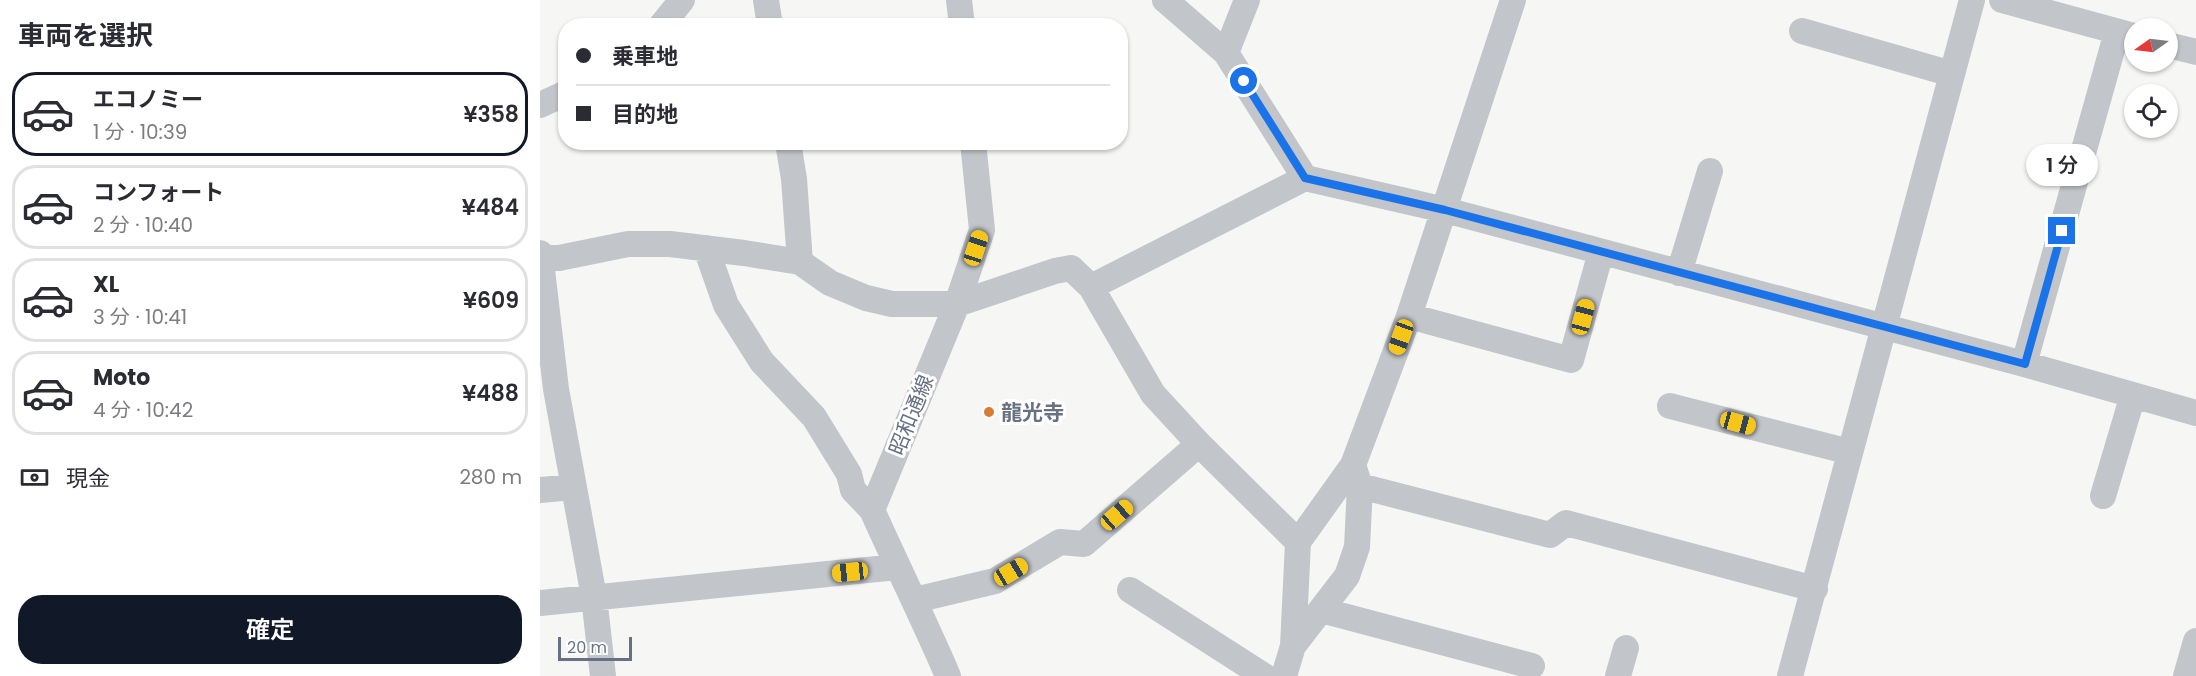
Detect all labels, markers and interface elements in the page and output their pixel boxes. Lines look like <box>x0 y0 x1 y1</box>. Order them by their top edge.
text: 車両を選択 <box>18 17 153 54</box>
north arrow <box>2124 18 2178 72</box>
map controls <box>2124 18 2178 138</box>
text: 乗車地 <box>612 41 678 72</box>
route start <box>1230 67 1257 94</box>
text: エコノミー <box>93 84 203 115</box>
button: locate <box>2124 84 2178 138</box>
icon: car <box>21 87 75 141</box>
text: ¥358 <box>464 99 519 130</box>
text: 目的地 <box>612 99 678 130</box>
text: 1 分 · 10:39 <box>93 118 187 146</box>
callout: 1 分 <box>2026 144 2098 186</box>
text: 1 分 <box>2046 151 2078 179</box>
text: コンフォート <box>93 177 224 208</box>
icon: car <box>21 180 75 234</box>
text: ¥484 <box>462 192 519 223</box>
text: 2 分 · 10:40 <box>93 211 193 239</box>
route end <box>2048 217 2075 244</box>
car <box>962 228 990 268</box>
text: XL <box>93 269 119 300</box>
icon: car <box>21 273 75 327</box>
text: ¥609 <box>463 285 519 316</box>
car <box>1570 297 1596 337</box>
text: 3 分 · 10:41 <box>93 303 187 331</box>
car <box>1386 317 1416 357</box>
text: Moto <box>93 362 150 393</box>
icon: car <box>21 366 75 420</box>
street label: 昭和通線 <box>882 371 940 459</box>
text: ¥488 <box>462 378 519 409</box>
text: 4 分 · 10:42 <box>93 396 193 424</box>
place label: 龍光寺 <box>1001 398 1064 427</box>
marker: 龍光寺 <box>982 405 996 419</box>
car <box>1718 410 1758 436</box>
icon: cash <box>18 461 51 494</box>
text: 現金 <box>66 463 110 494</box>
text: 280 m <box>459 463 522 491</box>
car <box>1098 496 1136 534</box>
car <box>991 555 1031 589</box>
car <box>831 561 869 583</box>
button: 確定 <box>18 595 522 664</box>
scale bar <box>558 634 632 662</box>
text: 20 m <box>567 636 607 659</box>

